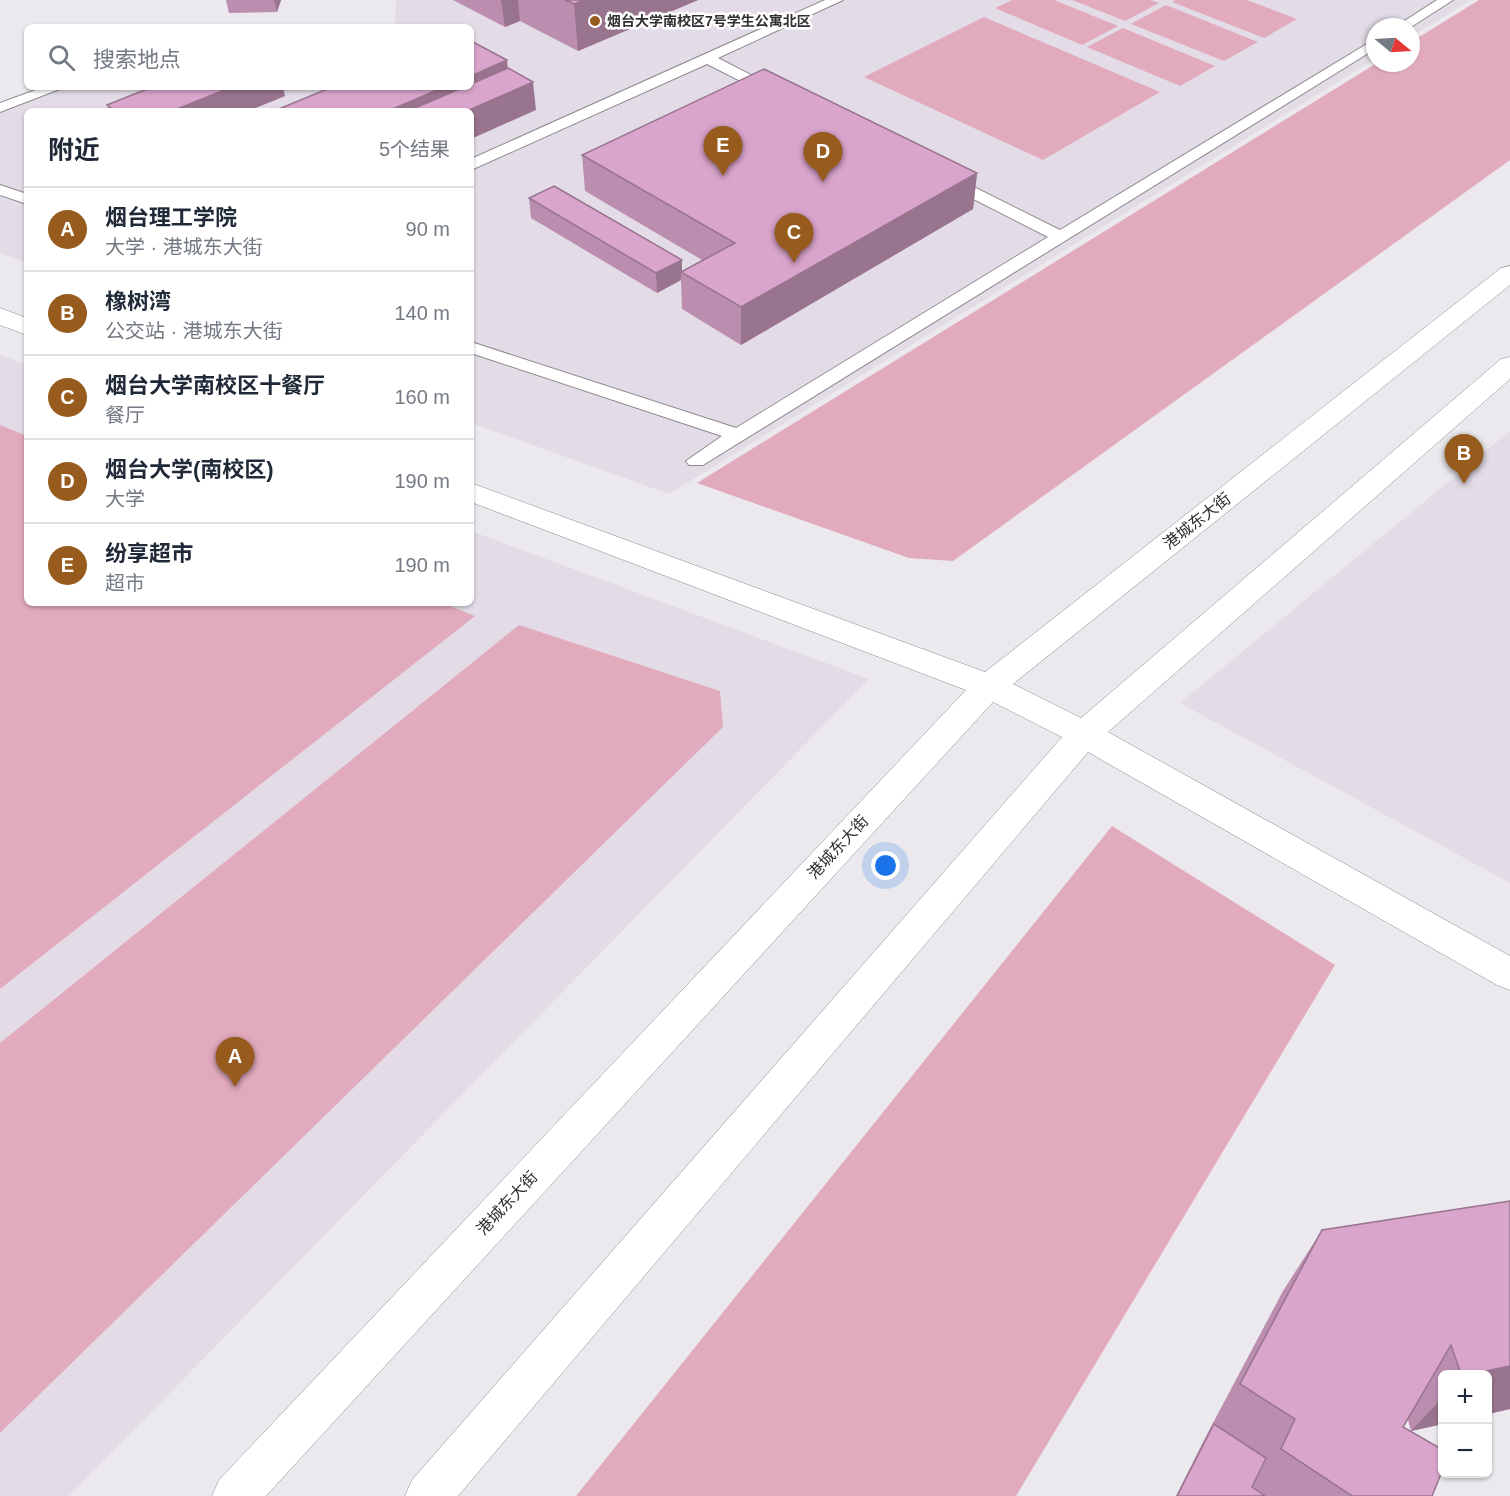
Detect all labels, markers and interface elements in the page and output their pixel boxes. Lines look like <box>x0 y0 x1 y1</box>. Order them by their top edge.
place label: 烟台大学南校区7号学生公寓北区 <box>607 13 811 29</box>
marker: 烟台大学南校区7号学生公寓北区 <box>588 14 602 28</box>
north arrow <box>1366 18 1420 72</box>
search box <box>24 24 474 90</box>
icon: search <box>45 41 78 74</box>
text: 搜索地点 <box>93 47 181 72</box>
pin: E <box>704 126 742 176</box>
pin: D <box>804 132 842 182</box>
text: 附近 <box>48 135 100 165</box>
text: 5个结果 <box>379 138 450 160</box>
text: 烟台理工学院 <box>105 205 237 230</box>
pin: C <box>774 214 814 263</box>
text: A <box>60 218 75 240</box>
text: 90 m <box>406 218 450 240</box>
text: 大学 · 港城东大街 <box>105 236 263 258</box>
text: 橡树湾 <box>105 289 171 314</box>
text: B <box>60 302 75 324</box>
text: 140 m <box>394 302 450 324</box>
text: 公交站 · 港城东大街 <box>105 320 283 342</box>
text: 烟台大学南校区十餐厅 <box>105 373 325 398</box>
text: C <box>60 386 75 408</box>
text: 160 m <box>394 386 450 408</box>
text: 餐厅 <box>105 404 145 426</box>
pin: B <box>1444 434 1484 484</box>
text: 烟台大学(南校区) <box>105 457 274 482</box>
text: D <box>60 470 75 492</box>
text: 190 m <box>394 470 450 492</box>
text: 大学 <box>105 488 145 510</box>
street label: 港城东大街 <box>1160 490 1234 552</box>
text: 纷享超市 <box>105 541 193 566</box>
text: E <box>61 554 74 576</box>
text: 190 m <box>394 554 450 576</box>
text: 超市 <box>105 572 145 594</box>
street label: 港城东大街 <box>804 812 872 882</box>
your location <box>871 851 900 880</box>
pin: A <box>216 1038 254 1087</box>
street label: 港城东大街 <box>473 1168 541 1238</box>
map controls <box>1438 1370 1492 1478</box>
button: + <box>1438 1370 1492 1424</box>
button: − <box>1438 1424 1492 1478</box>

